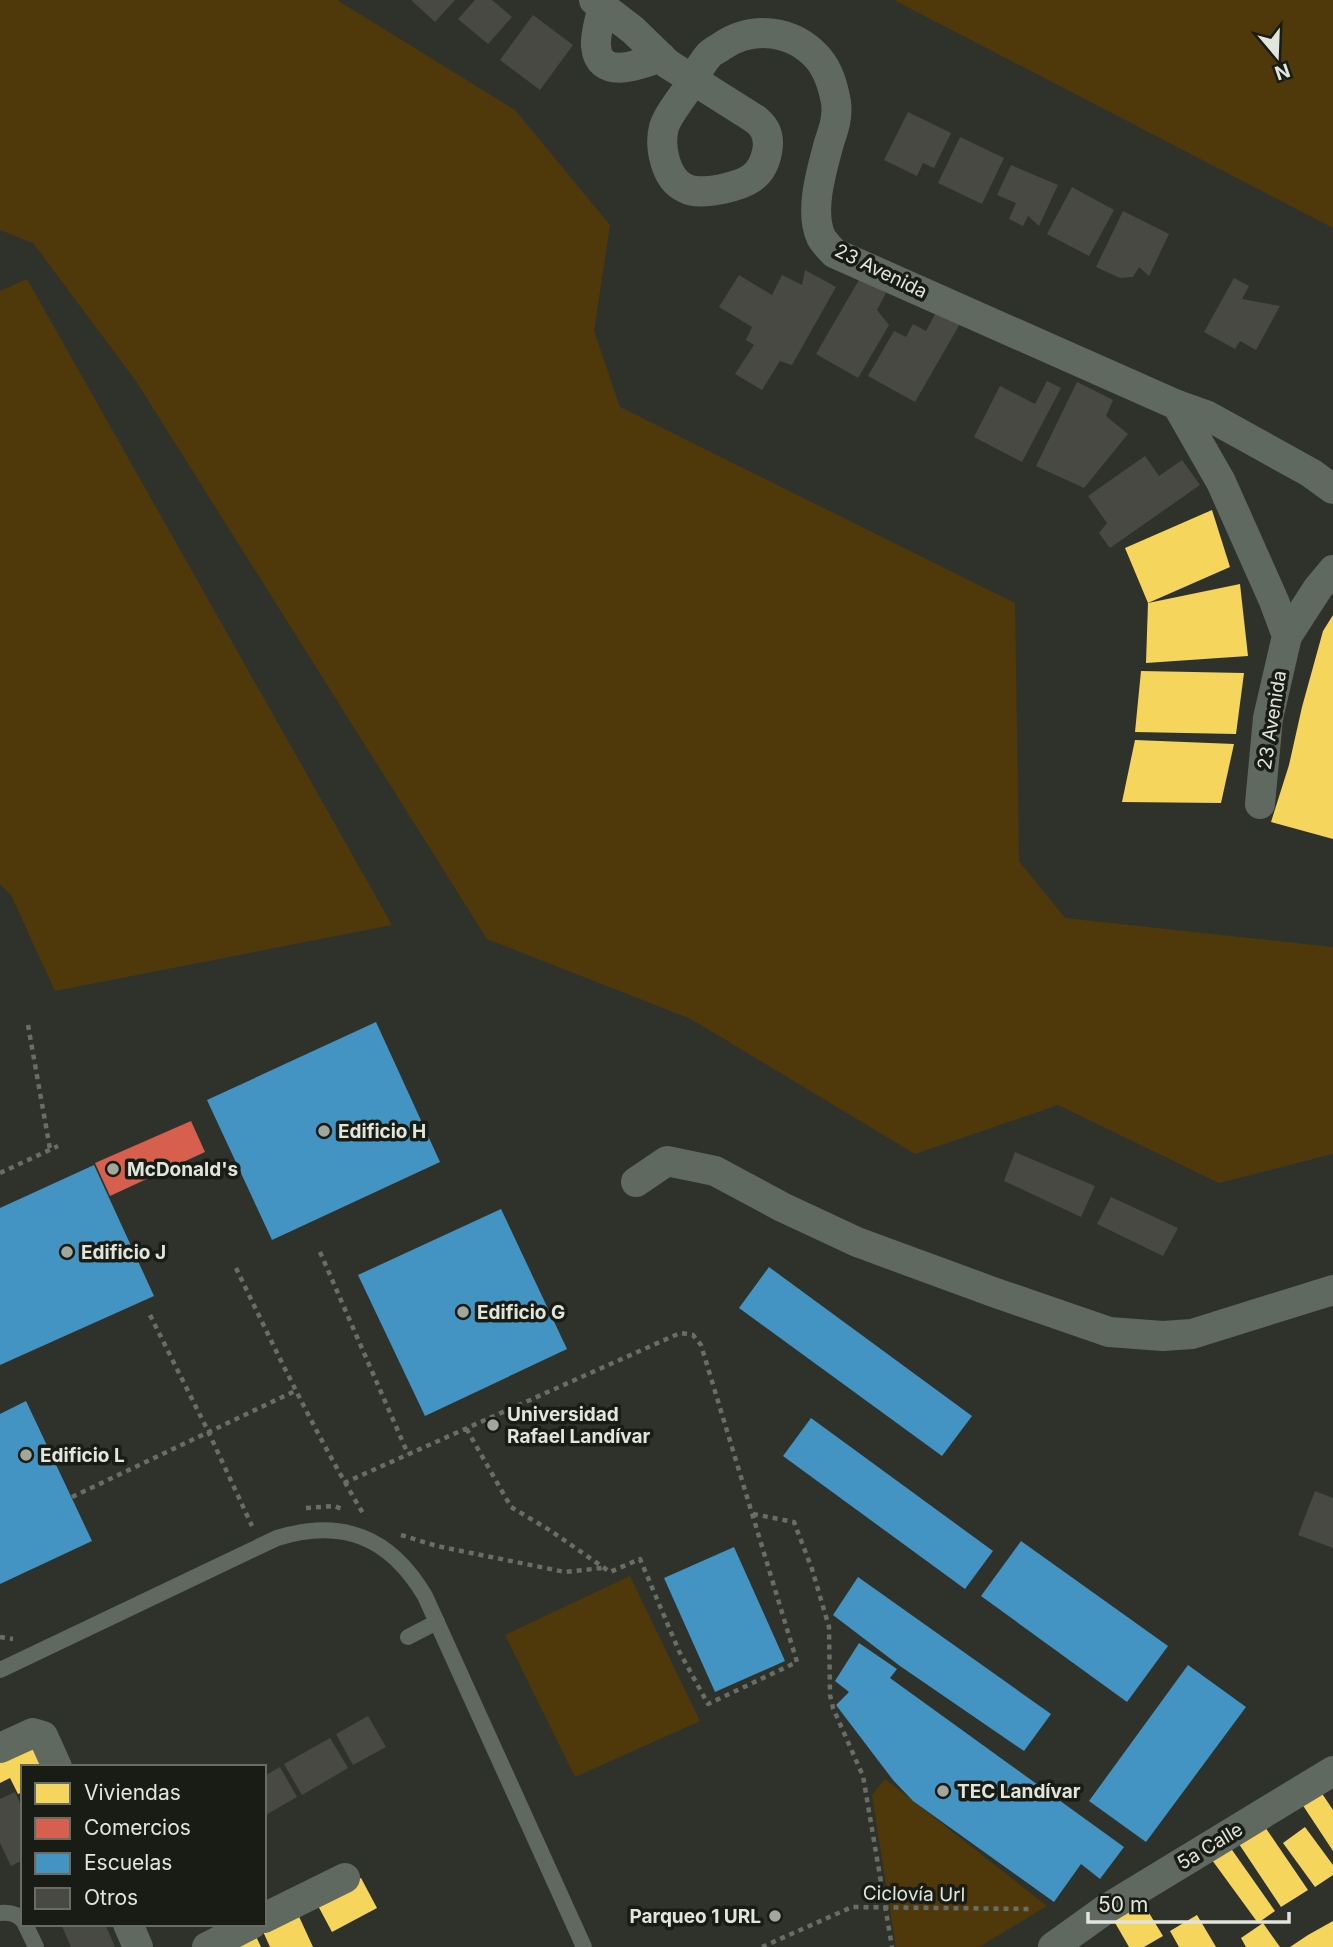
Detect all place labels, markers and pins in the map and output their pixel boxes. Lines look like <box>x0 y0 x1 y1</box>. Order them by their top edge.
place label: Edificio H <box>338 1120 426 1143</box>
marker: Edificio H <box>316 1123 332 1139</box>
place label: McDonald's <box>127 1158 238 1181</box>
marker: McDonald's <box>105 1161 121 1177</box>
place label: Edificio J <box>81 1241 166 1264</box>
marker: Edificio J <box>59 1244 75 1260</box>
place label: Edificio G <box>477 1301 565 1324</box>
marker: Edificio G <box>455 1304 471 1320</box>
place label: Universidad Rafael Landívar <box>507 1403 651 1448</box>
marker: Universidad Rafael Landívar <box>485 1417 501 1433</box>
place label: Edificio L <box>40 1444 125 1467</box>
marker: Edificio L <box>18 1447 34 1463</box>
place label: TEC Landívar <box>957 1780 1081 1803</box>
marker: TEC Landívar <box>935 1783 951 1799</box>
place label: Parqueo 1 URL <box>630 1905 761 1928</box>
marker: Parqueo 1 URL <box>767 1908 783 1924</box>

